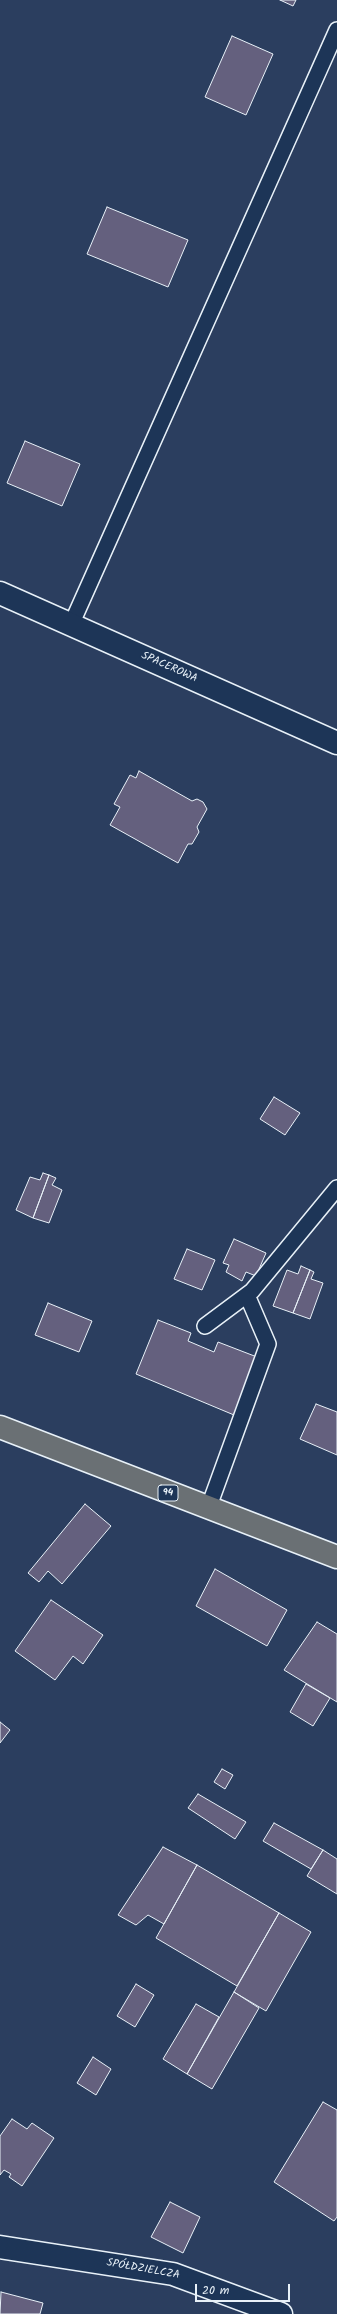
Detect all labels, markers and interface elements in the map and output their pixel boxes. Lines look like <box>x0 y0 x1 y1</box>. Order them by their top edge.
street label: SPACEROWA <box>139 650 199 686</box>
road number: 94 <box>158 1485 178 1501</box>
street label: SPÓŁDZIELCZA <box>105 2257 181 2283</box>
scale bar <box>197 2276 292 2302</box>
text: 20 m <box>202 2281 229 2300</box>

